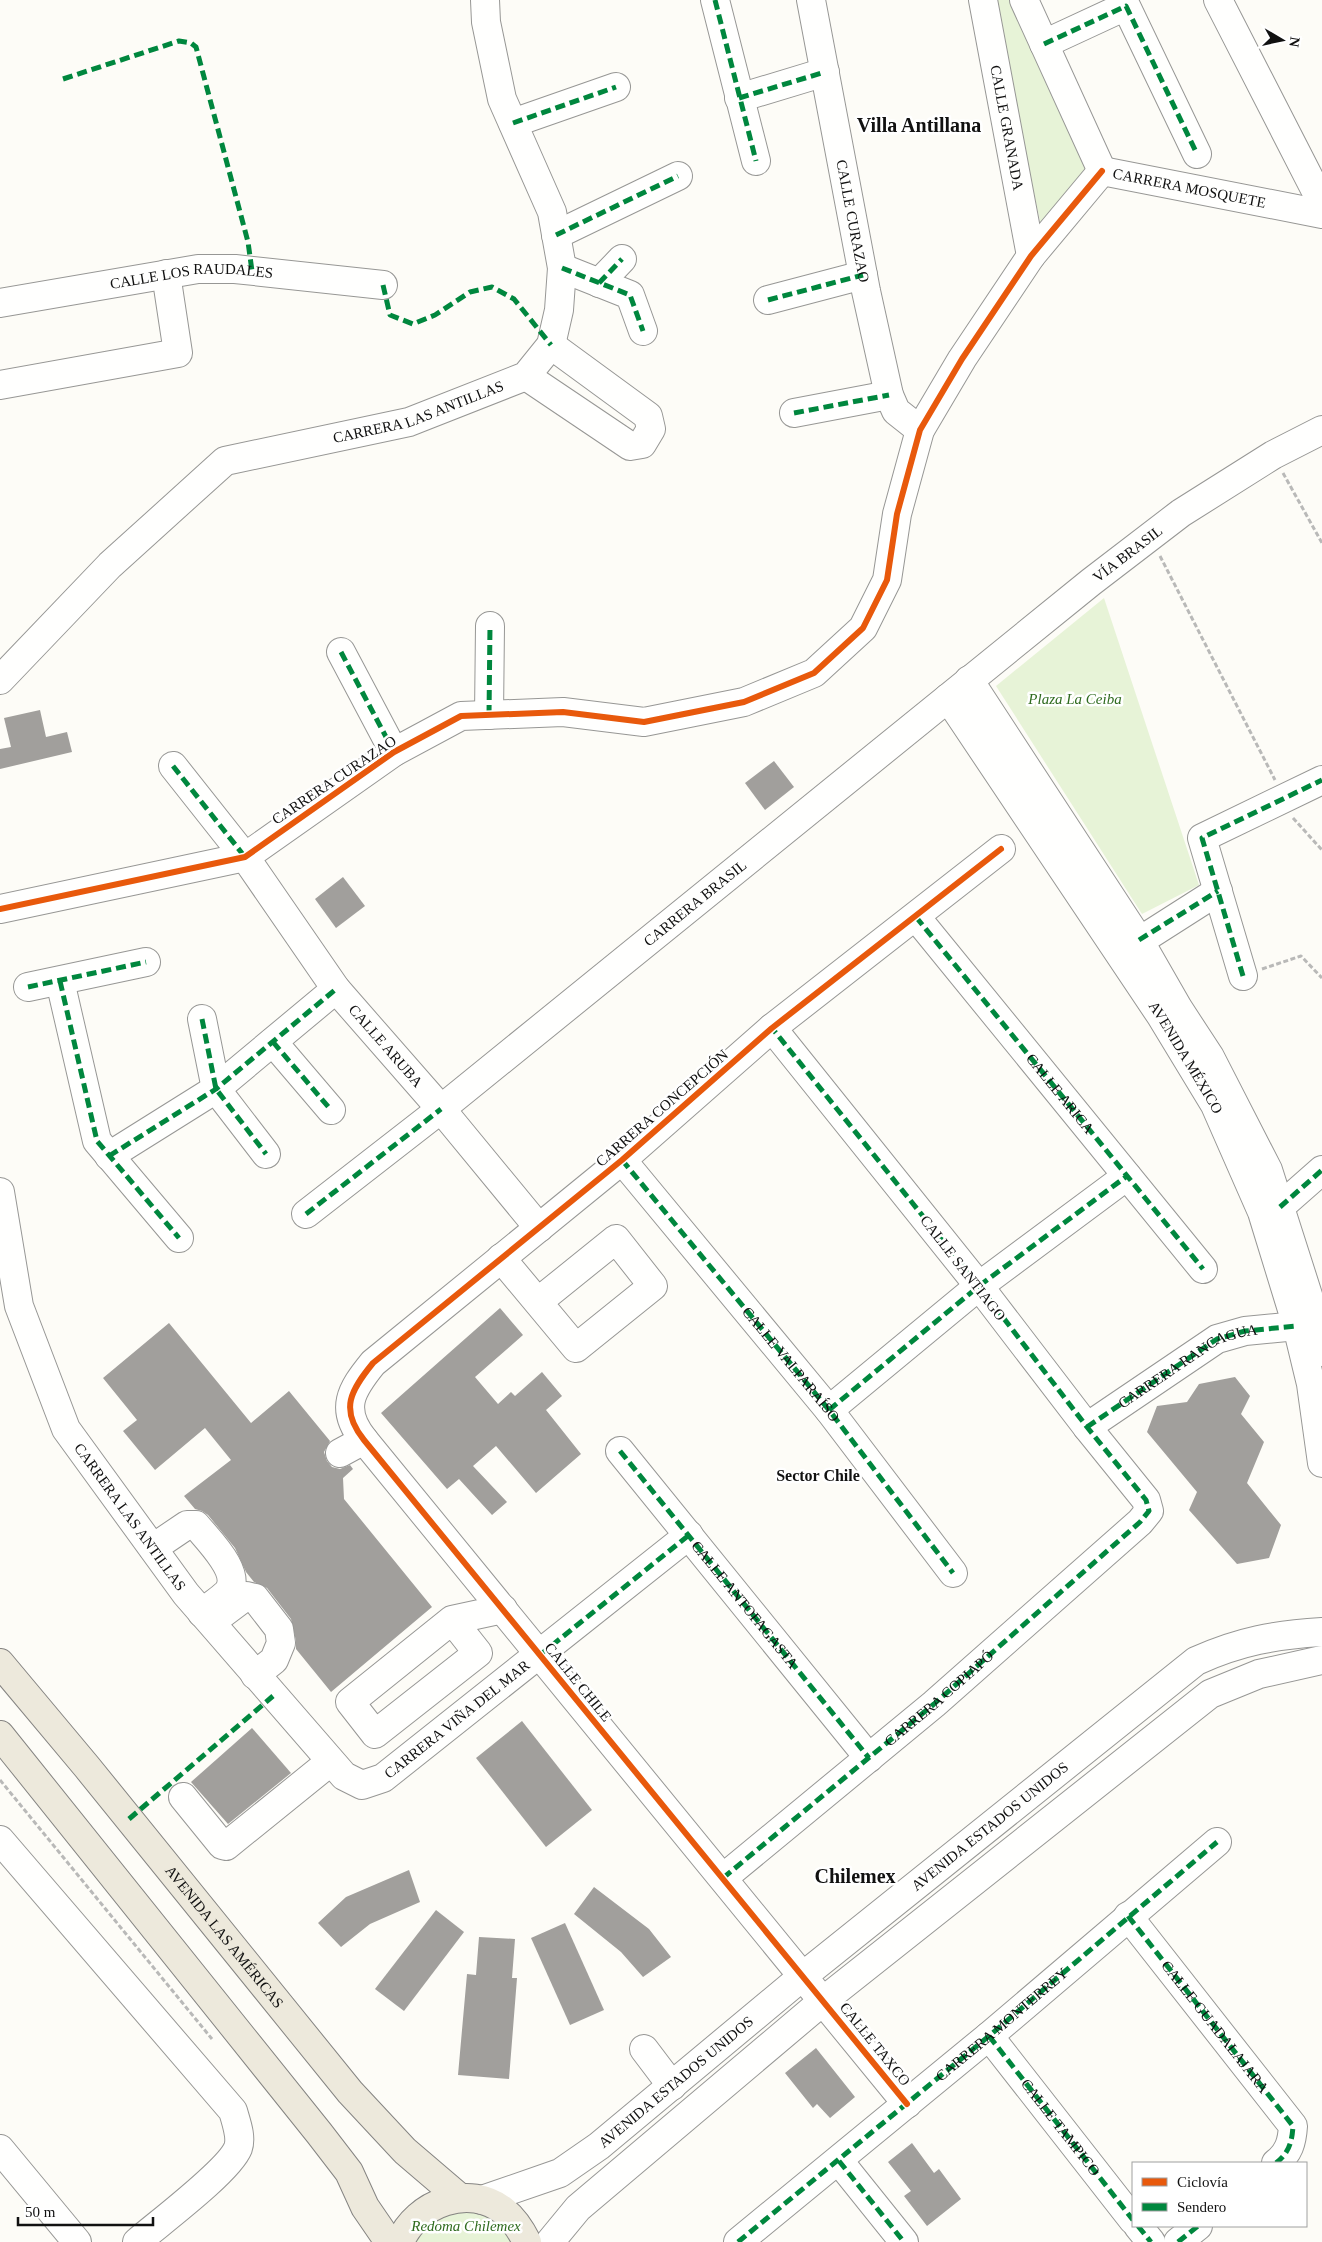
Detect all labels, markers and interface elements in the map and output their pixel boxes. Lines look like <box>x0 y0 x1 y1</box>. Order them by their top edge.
north arrow <box>1257 15 1307 65</box>
text: N <box>1286 36 1303 48</box>
street label: CALLE GRANADA <box>987 64 1027 192</box>
district label: Villa Antillana <box>857 114 981 136</box>
street label: CALLE CURAZAO <box>833 158 872 284</box>
street label: CARRERA MOSQUETE <box>1111 165 1267 211</box>
street label: CALLE LOS RAUDALES <box>109 261 274 292</box>
street label: CARRERA LAS ANTILLAS <box>331 378 506 446</box>
street label: VÍA BRASIL <box>1090 522 1165 586</box>
park label: Plaza La Ceiba <box>1027 691 1122 707</box>
street label: CARRERA CURAZAO <box>269 732 399 828</box>
street label: CARRERA BRASIL <box>641 857 749 949</box>
street label: AVENIDA MÉXICO <box>1145 998 1226 1116</box>
street label: CALLE ARUBA <box>346 1002 426 1090</box>
street label: CARRERA CONCEPCIÓN <box>593 1046 731 1170</box>
street label: CALLE ARICA <box>1023 1051 1097 1137</box>
street label: CALLE SANTIAGO <box>917 1212 1009 1324</box>
street label: CALLE VALPARAÍSO <box>739 1304 843 1425</box>
street label: CARRERA RANCAGUA <box>1115 1322 1258 1411</box>
street label: CARRERA LAS ANTILLAS <box>71 1440 189 1594</box>
district label: Sector Chile <box>776 1467 860 1484</box>
street label: CALLE ANTOFAGASTA <box>688 1538 801 1672</box>
street label: CALLE CHILE <box>542 1640 614 1724</box>
street label: CARRERA COPIAPÓ <box>881 1647 997 1749</box>
street label: CARRERA VIÑA DEL MAR <box>381 1657 533 1782</box>
street label: AVENIDA ESTADOS UNIDOS <box>908 1759 1071 1894</box>
street label: AVENIDA LAS AMÉRICAS <box>162 1862 287 2011</box>
district label: Chilemex <box>814 1865 896 1887</box>
street label: CALLE GUADALAJARA <box>1158 1957 1272 2096</box>
street label: CARRERA MONTERREY <box>933 1964 1071 2084</box>
street label: CALLE TAXCO <box>837 1999 913 2089</box>
street label: AVENIDA ESTADOS UNIDOS <box>595 2013 756 2151</box>
street label: CALLE TAMPICO <box>1018 2076 1103 2179</box>
legend <box>1132 2162 1307 2227</box>
text: Ciclovía <box>1177 2174 1228 2190</box>
scale bar <box>18 2194 152 2226</box>
text: Sendero <box>1177 2199 1226 2215</box>
text: 50 m <box>25 2204 56 2220</box>
park label: Redoma Chilemex <box>410 2218 521 2234</box>

